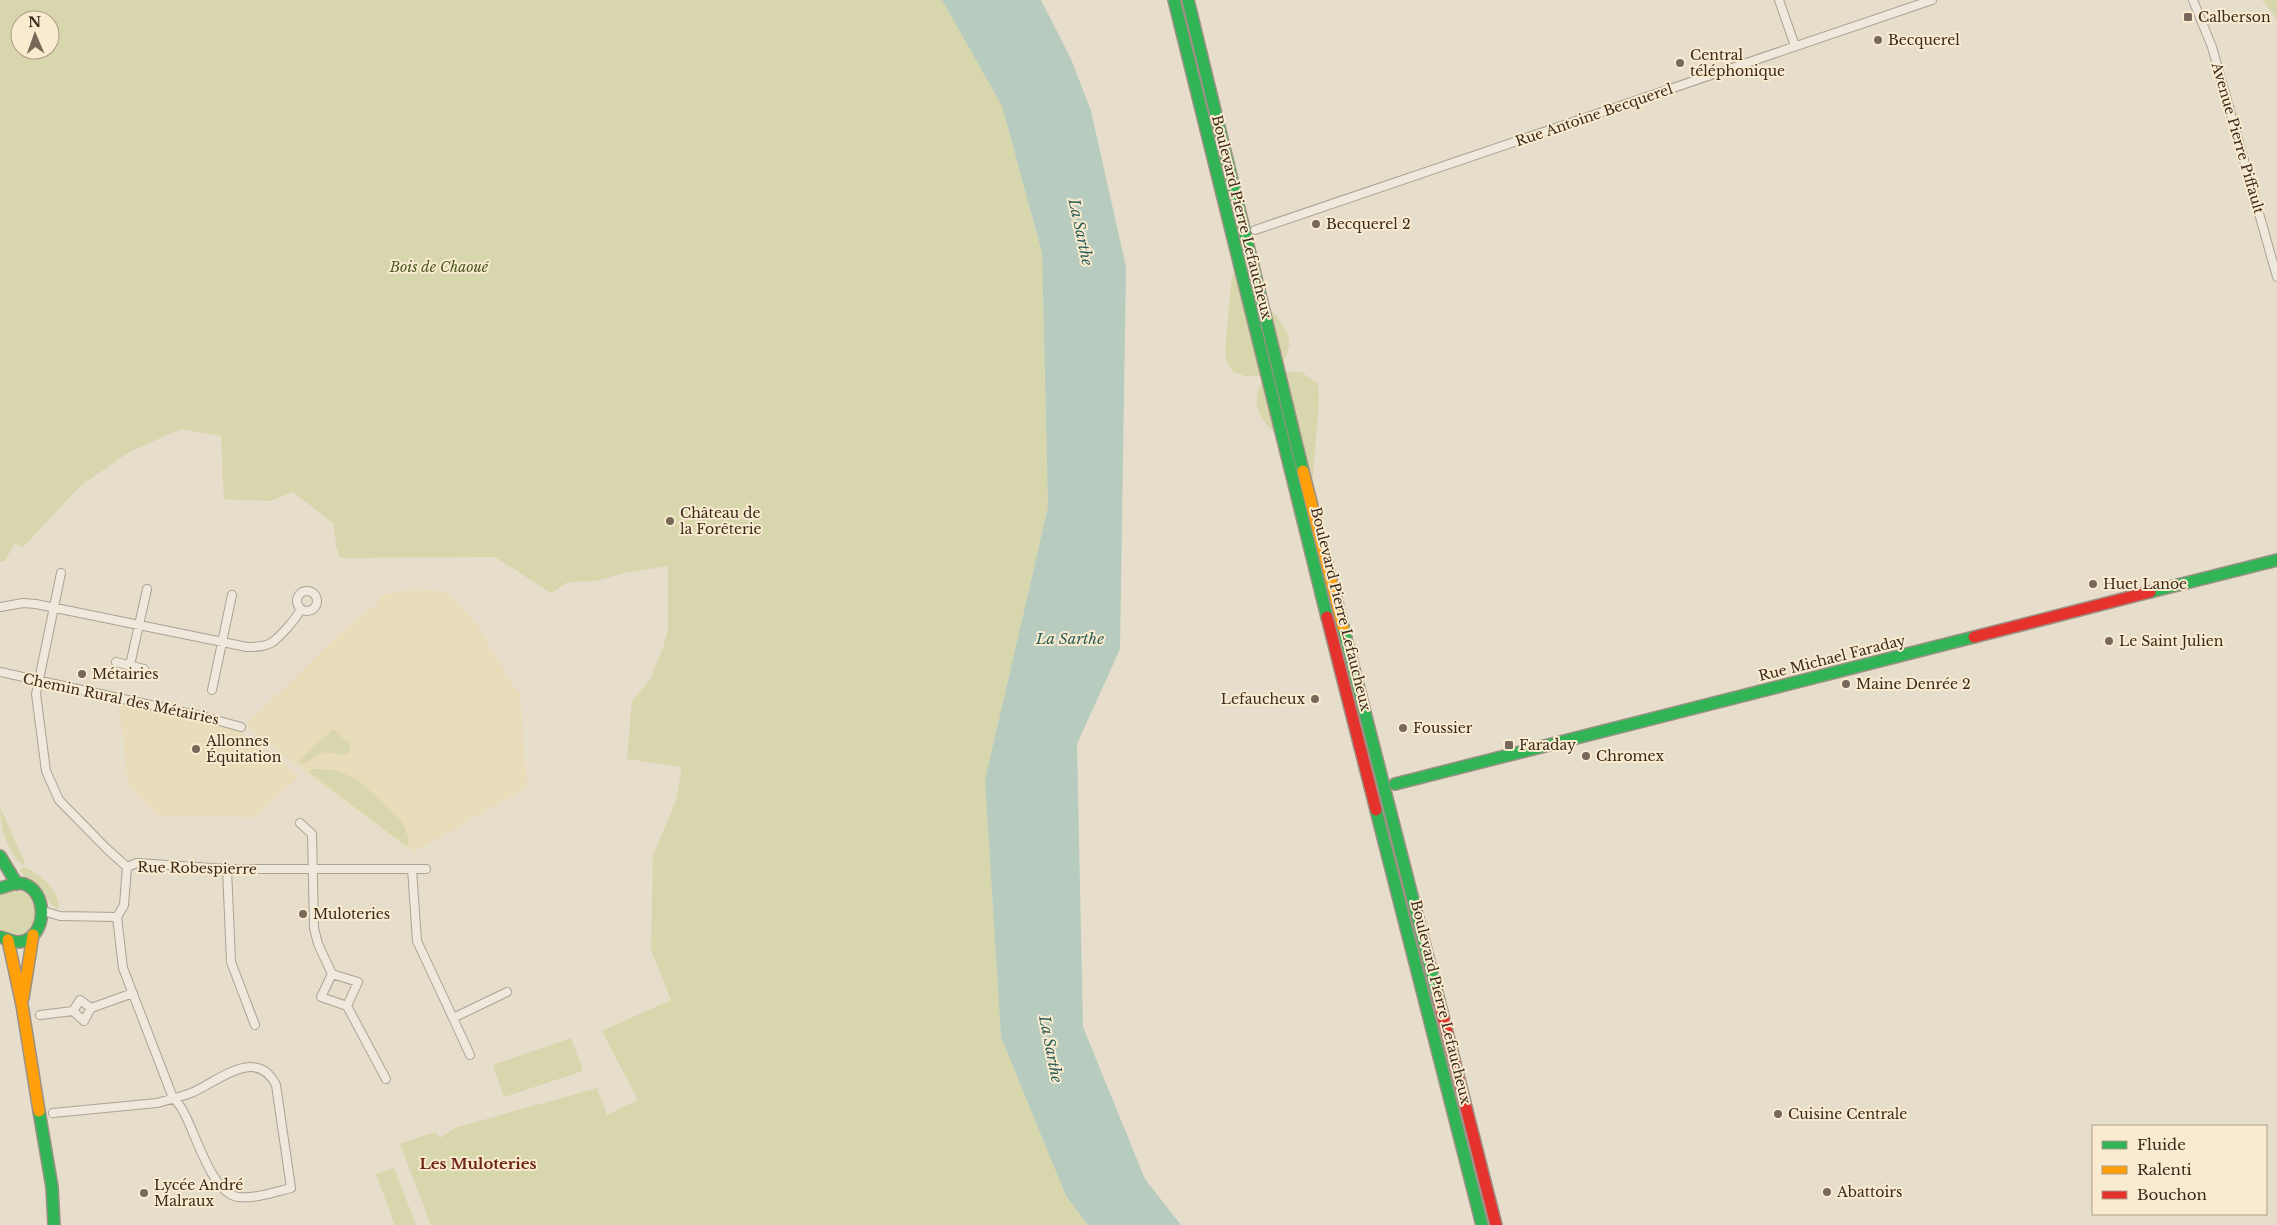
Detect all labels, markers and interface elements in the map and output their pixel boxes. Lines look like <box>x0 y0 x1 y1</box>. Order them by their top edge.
place label: Calberson <box>2198 8 2271 26</box>
north arrow <box>10 10 60 60</box>
marker: Calberson <box>2182 11 2194 23</box>
text: N <box>28 13 41 31</box>
place label: Becquerel <box>1888 31 1960 49</box>
marker: Becquerel <box>1872 34 1884 46</box>
place label: Central téléphonique <box>1690 46 1785 80</box>
marker: Central téléphonique <box>1674 57 1686 69</box>
street label: Avenue Pierre Piffault <box>2207 59 2268 216</box>
street label: Rue Antoine Becquerel <box>1513 79 1675 150</box>
street label: Boulevard Pierre Lefaucheux <box>1208 113 1276 321</box>
water label: La Sarthe <box>1064 196 1097 267</box>
place label: Becquerel 2 <box>1326 215 1411 233</box>
marker: Becquerel 2 <box>1310 218 1322 230</box>
park label: Bois de Chaoué <box>389 258 490 276</box>
place label: Château de la Forêterie <box>680 504 761 538</box>
street label: Boulevard Pierre Lefaucheux <box>1307 505 1375 713</box>
marker: Château de la Forêterie <box>664 515 676 527</box>
place label: Huet Lanoe <box>2103 575 2187 593</box>
marker: Huet Lanoe <box>2087 578 2099 590</box>
water label: La Sarthe <box>1035 629 1104 648</box>
street label: Rue Michael Faraday <box>1757 631 1907 685</box>
place label: Le Saint Julien <box>2119 632 2224 650</box>
marker: Le Saint Julien <box>2103 635 2115 647</box>
place label: Métairies <box>92 665 159 683</box>
marker: Métairies <box>76 668 88 680</box>
street label: Chemin Rural des Métairies <box>21 669 221 729</box>
place label: Maine Denrée 2 <box>1856 675 1971 693</box>
marker: Maine Denrée 2 <box>1840 678 1852 690</box>
place label: Lefaucheux <box>1221 690 1305 708</box>
marker: Lefaucheux <box>1309 693 1321 705</box>
place label: Foussier <box>1413 719 1473 737</box>
marker: Foussier <box>1397 722 1409 734</box>
place label: Allonnes Équitation <box>205 732 282 766</box>
place label: Faraday <box>1519 736 1576 754</box>
marker: Faraday <box>1503 739 1515 751</box>
marker: Allonnes Équitation <box>190 743 202 755</box>
place label: Chromex <box>1596 747 1664 765</box>
marker: Chromex <box>1580 750 1592 762</box>
street label: Rue Robespierre <box>137 858 257 878</box>
street label: Boulevard Pierre Lefaucheux <box>1407 898 1475 1106</box>
place label: Muloteries <box>313 905 390 923</box>
marker: Muloteries <box>297 908 309 920</box>
water label: La Sarthe <box>1035 1013 1067 1084</box>
place label: Cuisine Centrale <box>1788 1105 1907 1123</box>
marker: Cuisine Centrale <box>1772 1108 1784 1120</box>
legend <box>2092 1125 2267 1215</box>
text: Fluide <box>2137 1135 2186 1154</box>
district label: Les Muloteries <box>420 1154 536 1173</box>
text: Ralenti <box>2137 1160 2192 1179</box>
place label: Lycée André Malraux <box>154 1176 243 1210</box>
place label: Abattoirs <box>1836 1183 1902 1201</box>
text: Bouchon <box>2137 1185 2207 1204</box>
marker: Abattoirs <box>1821 1186 1833 1198</box>
marker: Lycée André Malraux <box>138 1187 150 1199</box>

